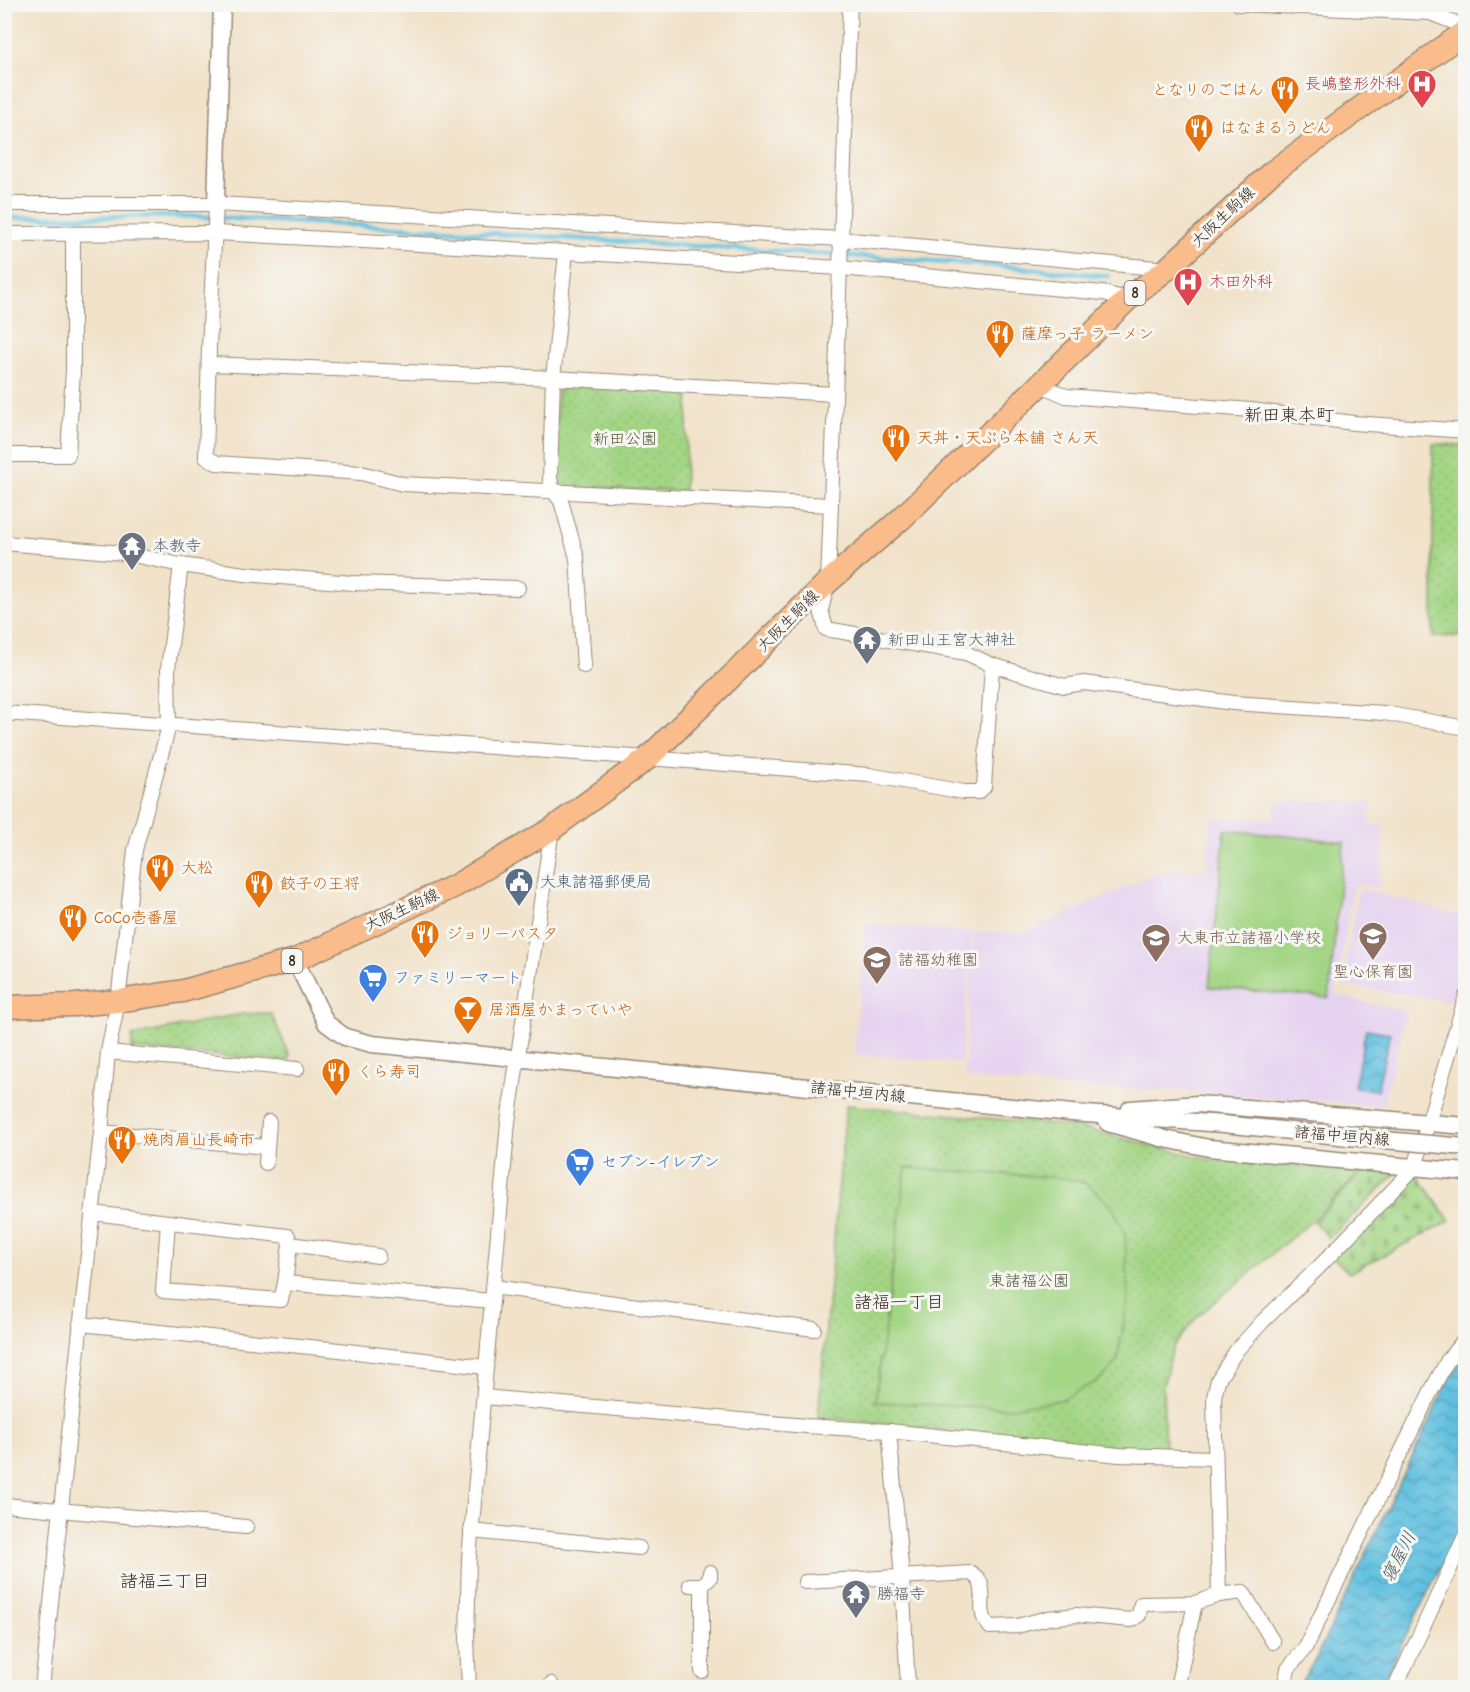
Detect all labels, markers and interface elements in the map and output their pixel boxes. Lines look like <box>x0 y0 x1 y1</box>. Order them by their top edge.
hospital icon: 長嶋整形外科 <box>1406 68 1438 110</box>
restaurant icon: となりのごはん <box>1269 74 1301 116</box>
place label: 長嶋整形外科 <box>1305 75 1401 93</box>
place label: となりのごはん <box>1152 81 1264 99</box>
restaurant icon: はなまるうどん <box>1183 112 1215 154</box>
place label: はなまるうどん <box>1220 119 1332 137</box>
street label: 大阪生駒線 <box>1188 183 1258 251</box>
hospital icon: 木田外科 <box>1172 266 1204 308</box>
place label: 木田外科 <box>1209 273 1273 291</box>
road number: 8 <box>1124 281 1146 305</box>
restaurant icon: 薩摩っ子 ラーメン <box>984 318 1016 360</box>
place label: 薩摩っ子 ラーメン <box>1021 325 1154 343</box>
district label: 新田東本町 <box>1244 405 1334 426</box>
restaurant icon: 天丼・天ぷら本舗 さん天 <box>880 422 912 464</box>
place label: 天丼・天ぷら本舗 さん天 <box>917 429 1098 447</box>
park label: 新田公園 <box>593 430 657 448</box>
temple icon: 本教寺 <box>116 530 148 572</box>
place label: 本教寺 <box>153 537 201 555</box>
street label: 大阪生駒線 <box>753 586 823 656</box>
temple icon: 新田山王宮大神社 <box>851 624 883 666</box>
place label: 新田山王宮大神社 <box>888 631 1016 649</box>
restaurant icon: 大松 <box>144 852 176 894</box>
place label: 大松 <box>181 859 213 877</box>
public building icon: 大東諸福郵便局 <box>503 866 535 908</box>
restaurant icon: 餃子の王将 <box>243 868 275 910</box>
place label: 大東諸福郵便局 <box>540 873 652 891</box>
place label: 餃子の王将 <box>280 875 360 893</box>
street label: 大阪生駒線 <box>362 885 442 935</box>
restaurant icon: CoCo壱番屋 <box>57 902 89 944</box>
place label: CoCo壱番屋 <box>94 909 179 927</box>
restaurant icon: ジョリーパスタ <box>409 918 441 960</box>
school or university icon: 聖心保育園 <box>1357 920 1389 962</box>
school or university icon: 大東市立諸福小学校 <box>1140 922 1172 964</box>
place label: ジョリーパスタ <box>446 925 558 943</box>
place label: 大東市立諸福小学校 <box>1177 929 1321 947</box>
school or university icon: 諸福幼稚園 <box>861 944 893 986</box>
road number: 8 <box>282 949 302 973</box>
place label: 諸福幼稚園 <box>898 951 978 969</box>
supermarket icon: ファミリーマート <box>357 962 389 1004</box>
place label: 聖心保育園 <box>1333 963 1413 981</box>
place label: ファミリーマート <box>394 969 522 987</box>
bar icon: 居酒屋かまっていや <box>452 994 484 1036</box>
place label: 居酒屋かまっていや <box>489 1001 633 1019</box>
restaurant icon: くら寿司 <box>320 1056 352 1098</box>
place label: くら寿司 <box>357 1063 421 1081</box>
street label: 諸福中垣内線 <box>809 1078 907 1106</box>
street label: 諸福中垣内線 <box>1293 1123 1391 1149</box>
restaurant icon: 焼肉眉山長崎市 <box>106 1124 138 1166</box>
place label: 焼肉眉山長崎市 <box>143 1131 255 1149</box>
supermarket icon: セブン-イレブン <box>564 1146 596 1188</box>
place label: セブン-イレブン <box>601 1153 719 1171</box>
park label: 東諸福公園 <box>989 1272 1069 1290</box>
district label: 諸福一丁目 <box>854 1292 944 1313</box>
water label: 寝屋川 <box>1377 1528 1421 1586</box>
district label: 諸福三丁目 <box>120 1571 210 1592</box>
temple icon: 勝福寺 <box>840 1578 872 1620</box>
place label: 勝福寺 <box>877 1585 925 1603</box>

